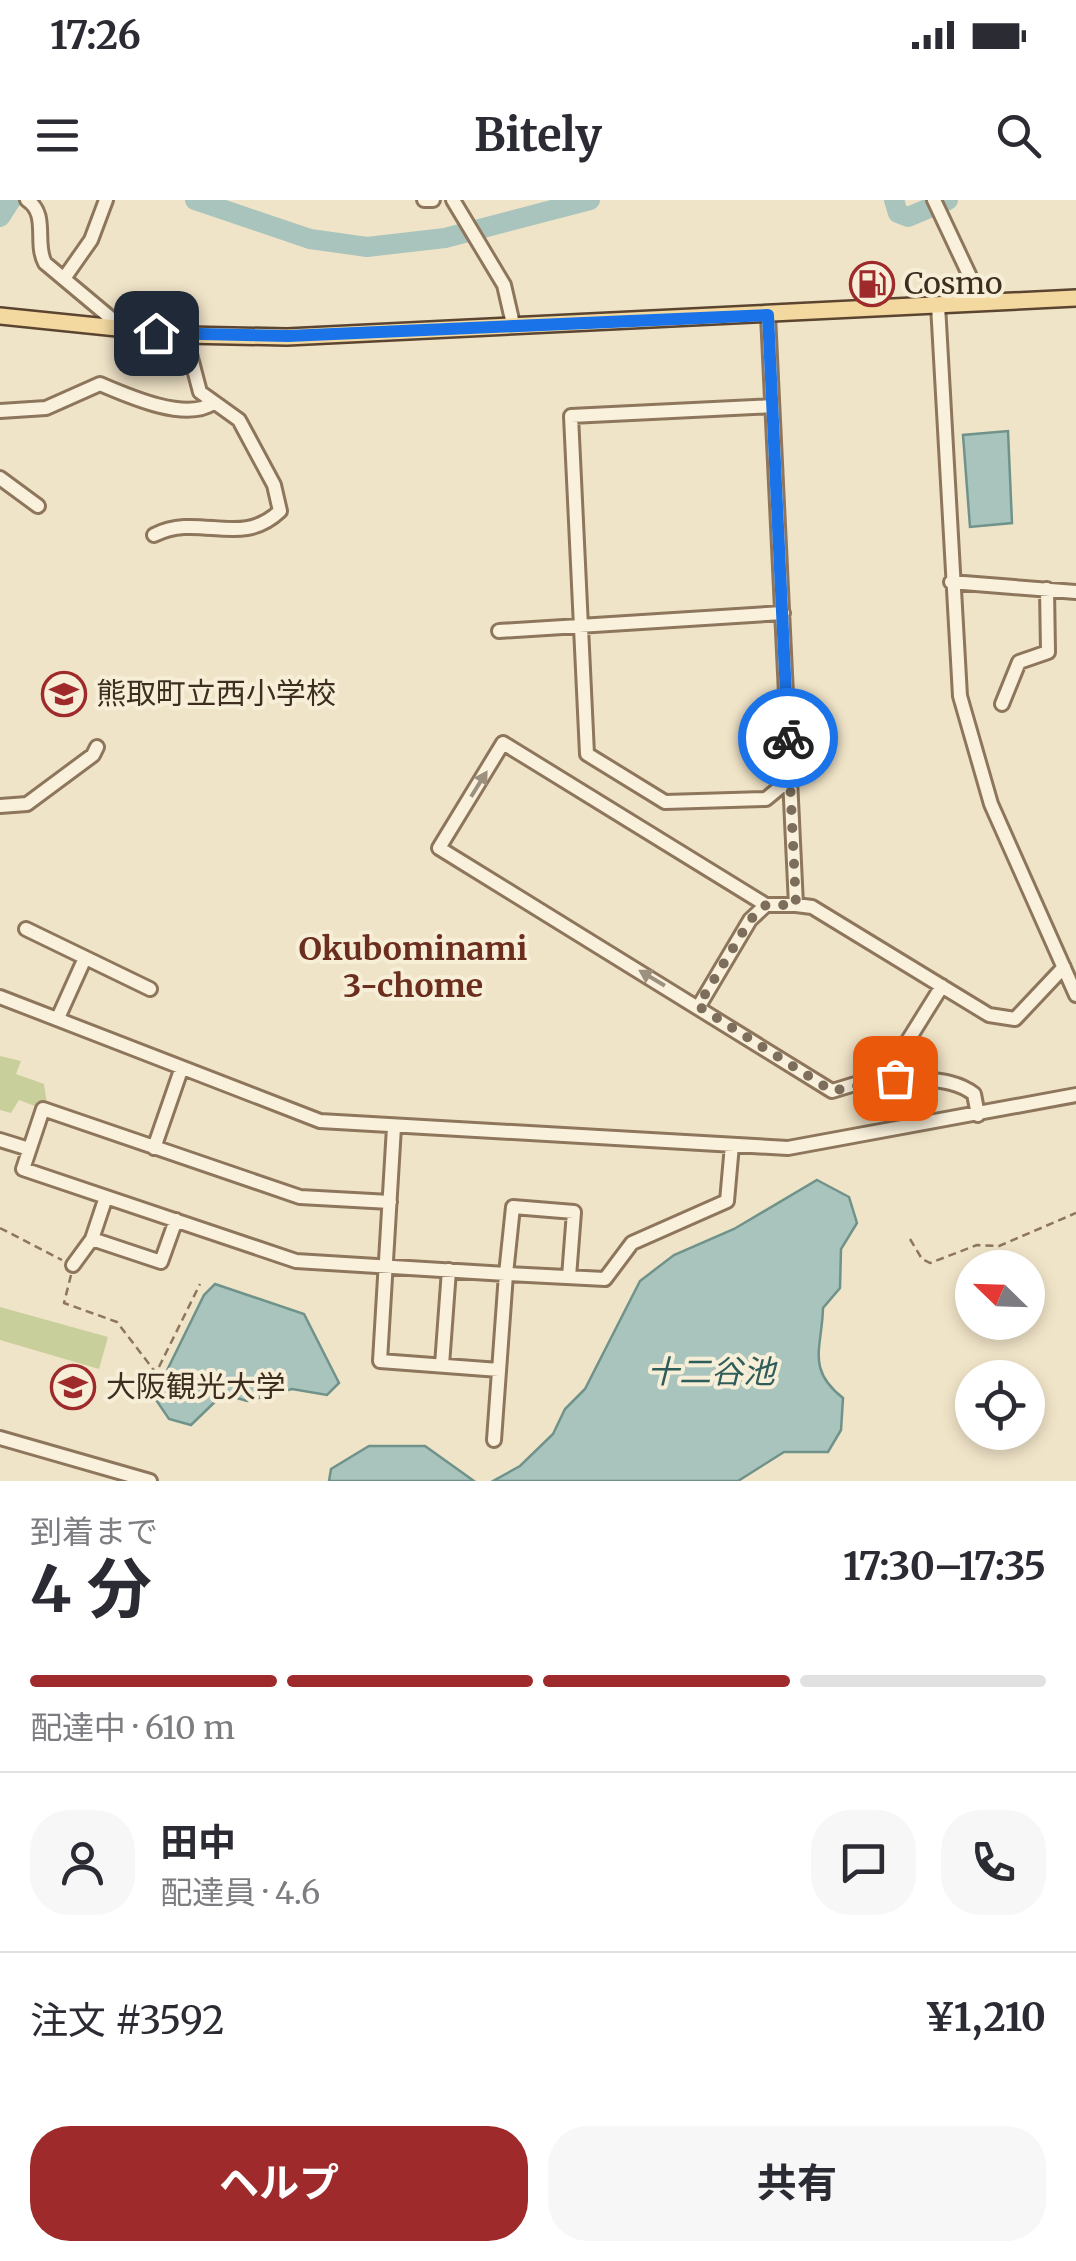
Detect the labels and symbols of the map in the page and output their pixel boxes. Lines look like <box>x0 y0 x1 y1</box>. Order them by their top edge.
fuel station icon: Cosmo <box>849 261 895 307</box>
place label: Cosmo <box>904 264 1002 302</box>
pin <box>114 291 199 376</box>
school or university icon: 熊取町立西小学校 <box>41 671 87 717</box>
place label: 熊取町立西小学校 <box>96 674 336 712</box>
courier <box>738 688 838 788</box>
one-way arrow <box>469 770 487 798</box>
district label: Okubominami 3-chome <box>298 929 528 1006</box>
one-way arrow <box>639 969 666 988</box>
pin <box>853 1036 938 1121</box>
north arrow <box>955 1250 1045 1340</box>
water label: 十二谷池 <box>647 1352 778 1392</box>
school or university icon: 大阪観光大学 <box>50 1364 96 1410</box>
place label: 大阪観光大学 <box>106 1367 286 1405</box>

